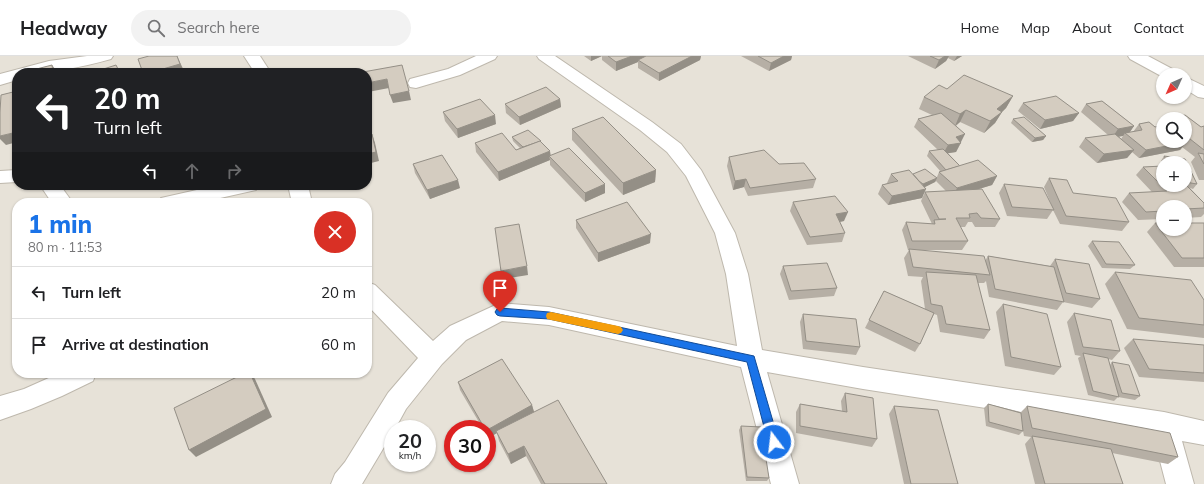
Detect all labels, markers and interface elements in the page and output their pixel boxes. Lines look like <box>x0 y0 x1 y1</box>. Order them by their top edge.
search box <box>131 10 411 46</box>
text: Headway <box>20 16 107 40</box>
icon: search <box>145 17 167 39</box>
text: Search here <box>177 18 260 37</box>
text: Home <box>960 19 999 37</box>
text: Map <box>1021 19 1050 37</box>
text: About <box>1072 19 1112 37</box>
text: Contact <box>1134 19 1184 37</box>
north arrow <box>1156 68 1192 104</box>
map controls <box>1156 68 1192 236</box>
text: 20 m <box>94 81 160 116</box>
icon: left <box>28 84 80 136</box>
button: search <box>1156 112 1192 148</box>
text: Turn left <box>94 116 162 139</box>
button: + <box>1156 156 1192 192</box>
icon: left <box>139 160 161 182</box>
icon: ahead <box>181 160 203 182</box>
icon: right <box>223 160 245 182</box>
button: − <box>1156 200 1192 236</box>
text: 1 min <box>28 209 92 239</box>
button: close <box>314 211 356 253</box>
text: 80 m · 11:53 <box>28 239 102 255</box>
pin <box>483 271 517 312</box>
icon: arrive <box>489 277 511 299</box>
icon: left <box>28 282 50 304</box>
text: Turn left <box>62 283 121 302</box>
text: 20 m <box>321 283 356 302</box>
icon: arrive <box>28 334 50 356</box>
text: Arrive at destination <box>62 335 209 354</box>
text: 60 m <box>321 335 356 354</box>
speed limit sign: 30 <box>444 420 496 472</box>
position arrow <box>753 421 795 463</box>
text: 20 <box>398 428 422 453</box>
text: km/h <box>399 449 421 462</box>

